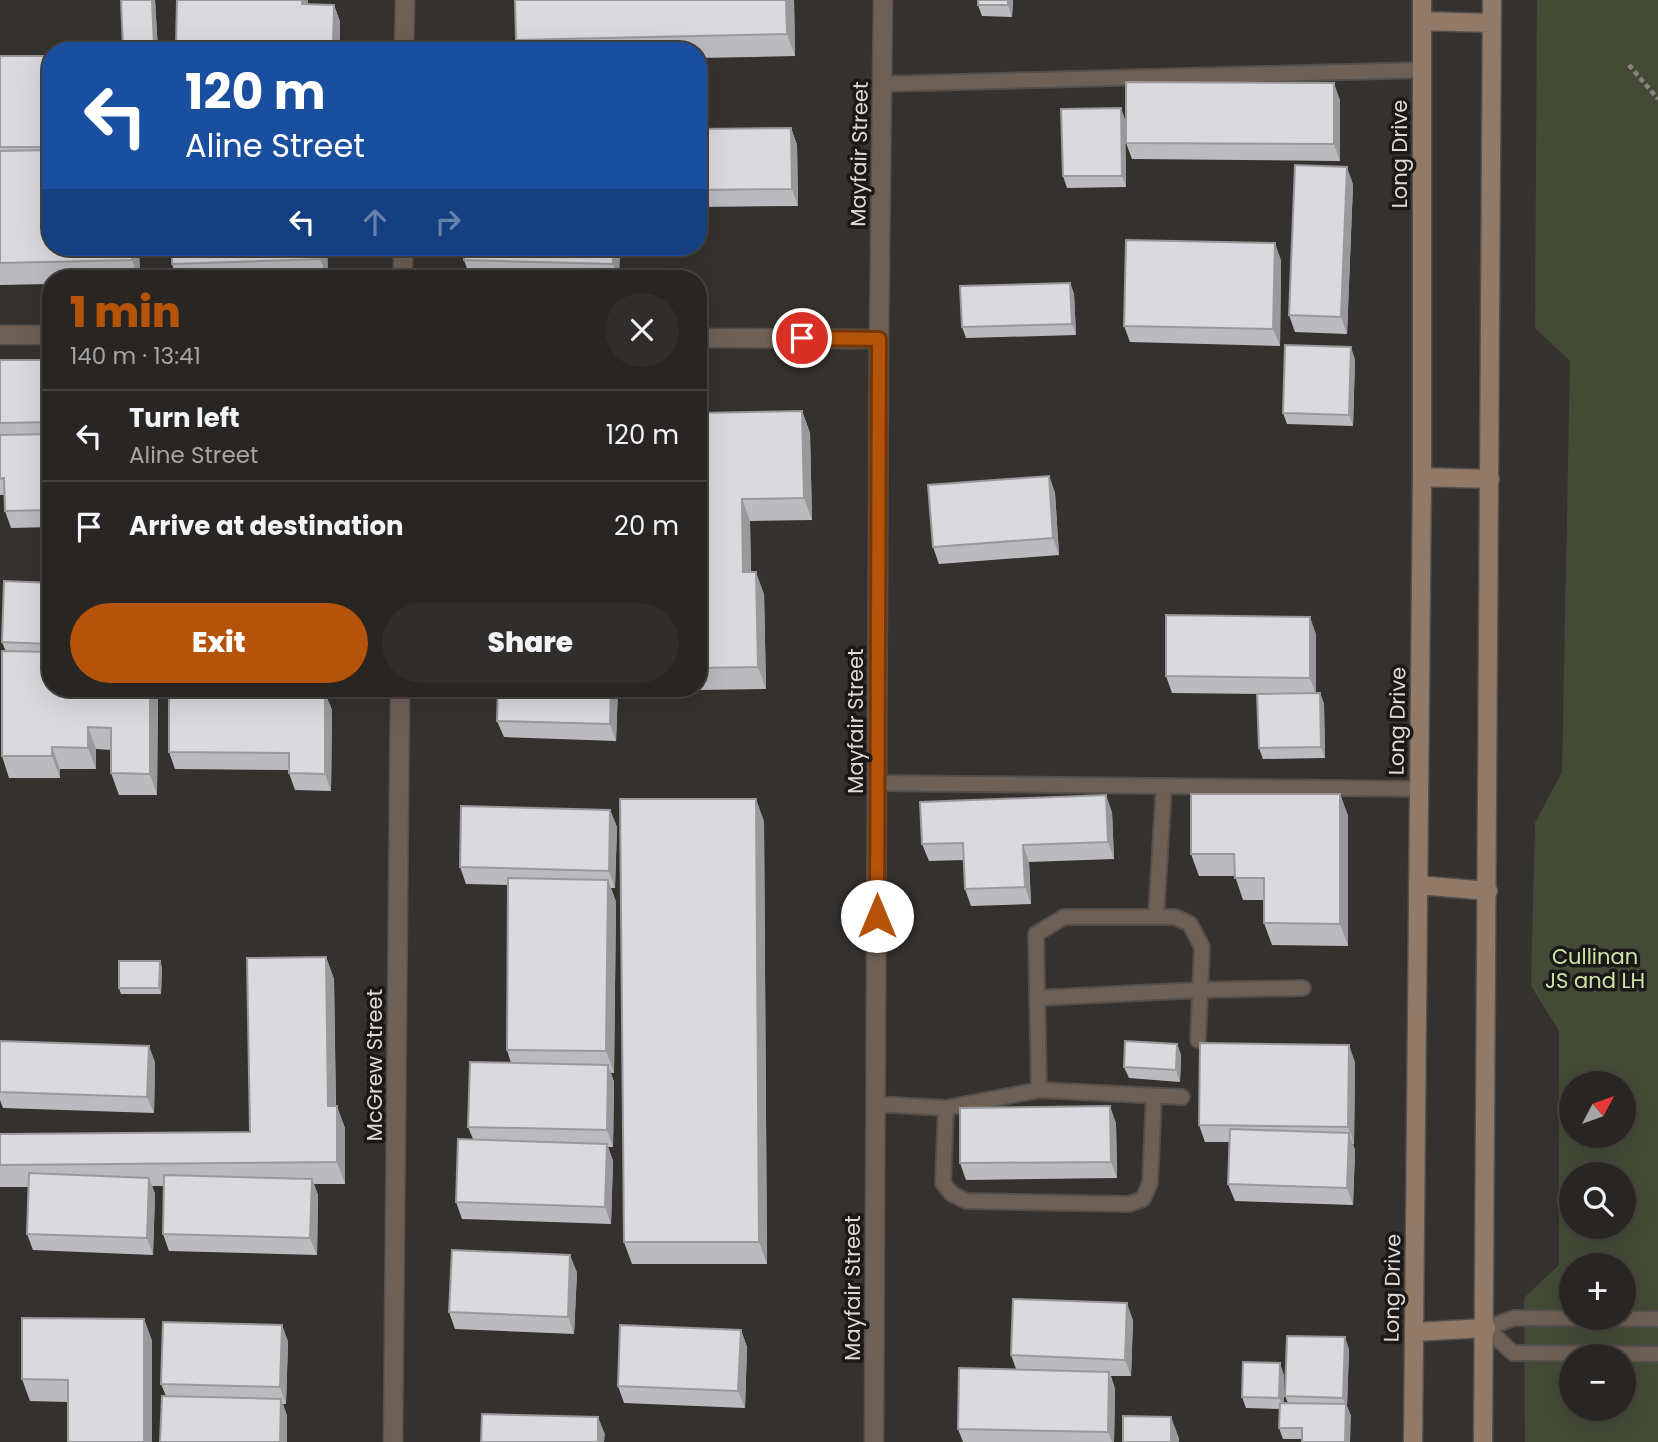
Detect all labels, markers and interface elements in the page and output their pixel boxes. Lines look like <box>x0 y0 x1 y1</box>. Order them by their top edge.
text: 120 m <box>185 58 326 126</box>
icon: left <box>70 70 161 161</box>
street label: Mayfair Street <box>843 81 875 227</box>
street label: Long Drive <box>1385 100 1414 208</box>
text: Aline Street <box>185 123 365 168</box>
icon: left <box>283 203 321 241</box>
icon: ahead <box>356 203 394 241</box>
icon: right <box>429 203 467 241</box>
text: 1 min <box>70 283 181 342</box>
button: close <box>605 293 679 367</box>
pin <box>772 308 832 368</box>
icon: arrive <box>783 319 821 357</box>
text: 140 m · 13:41 <box>70 340 201 372</box>
text: Turn left <box>129 400 240 436</box>
icon: left <box>70 417 108 455</box>
text: 120 m <box>606 417 679 453</box>
text: Aline Street <box>129 439 258 471</box>
icon: arrive <box>70 508 108 546</box>
text: Arrive at destination <box>129 508 404 544</box>
text: 20 m <box>614 508 679 544</box>
button: Exit <box>70 603 368 683</box>
button: Share <box>382 603 679 683</box>
street label: Mayfair Street <box>841 648 870 794</box>
street label: Long Drive <box>1382 667 1412 775</box>
position arrow <box>840 879 914 953</box>
park label: Cullinan JS and LH <box>1545 942 1645 995</box>
street label: McGrew Street <box>360 989 389 1141</box>
north arrow <box>1559 1071 1636 1148</box>
map controls <box>1559 1071 1636 1421</box>
button: search <box>1559 1162 1636 1239</box>
street label: Mayfair Street <box>838 1215 867 1361</box>
street label: Long Drive <box>1377 1234 1407 1342</box>
button: + <box>1559 1253 1636 1330</box>
button: − <box>1559 1344 1636 1421</box>

